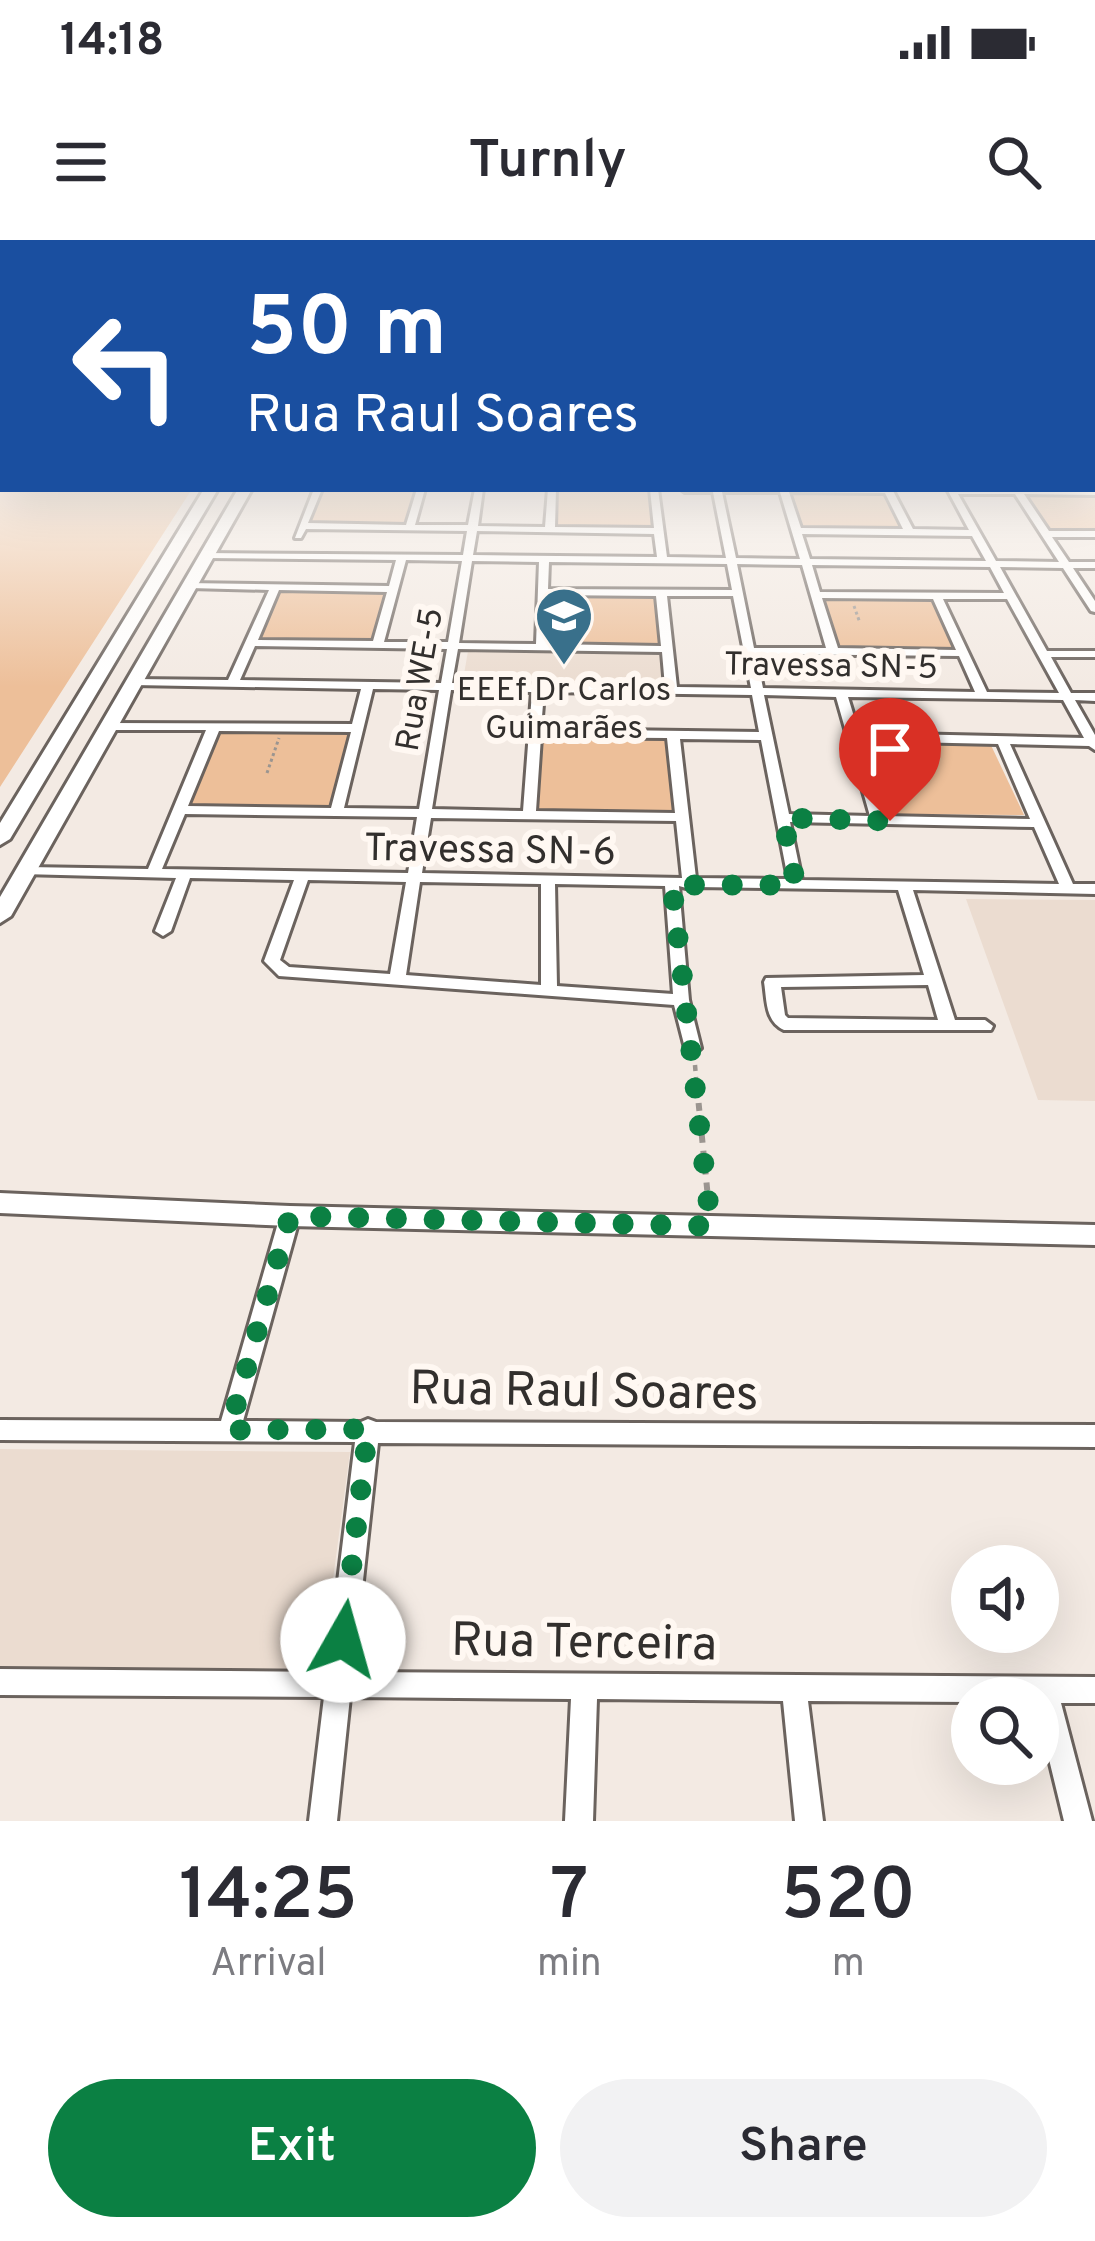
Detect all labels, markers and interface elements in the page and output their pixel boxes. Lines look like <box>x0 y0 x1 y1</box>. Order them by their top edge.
text: 14:18 <box>60 14 164 71</box>
text: Turnly <box>468 128 627 197</box>
icon: menu <box>48 129 114 195</box>
icon: search <box>981 129 1047 195</box>
text: 50 m <box>246 279 447 385</box>
icon: left <box>48 288 204 444</box>
text: Rua Raul Soares <box>246 383 639 452</box>
school or university icon: EEEf Dr Carlos Guimarães <box>533 585 595 667</box>
street label: Rua WE-5 <box>389 605 455 755</box>
street label: Travessa SN-5 <box>724 645 938 691</box>
place label: EEEf Dr Carlos Guimarães <box>457 671 671 751</box>
pin <box>839 698 941 821</box>
icon: arrive <box>857 716 923 782</box>
street label: Travessa SN-6 <box>364 826 616 879</box>
street label: Rua Raul Soares <box>409 1361 759 1427</box>
map controls <box>951 1545 1059 1785</box>
button: sound <box>951 1545 1059 1653</box>
position arrow <box>280 1577 406 1703</box>
street label: Rua Terceira <box>450 1613 717 1677</box>
button: search <box>951 1677 1059 1785</box>
text: 14:25 <box>179 1853 358 1945</box>
text: 7 <box>550 1853 588 1945</box>
text: 520 <box>781 1853 916 1945</box>
text: Arrival <box>210 1941 327 1990</box>
text: min <box>537 1941 602 1990</box>
text: m <box>832 1941 865 1990</box>
button: Exit <box>48 2079 536 2217</box>
button: Share <box>560 2079 1047 2217</box>

